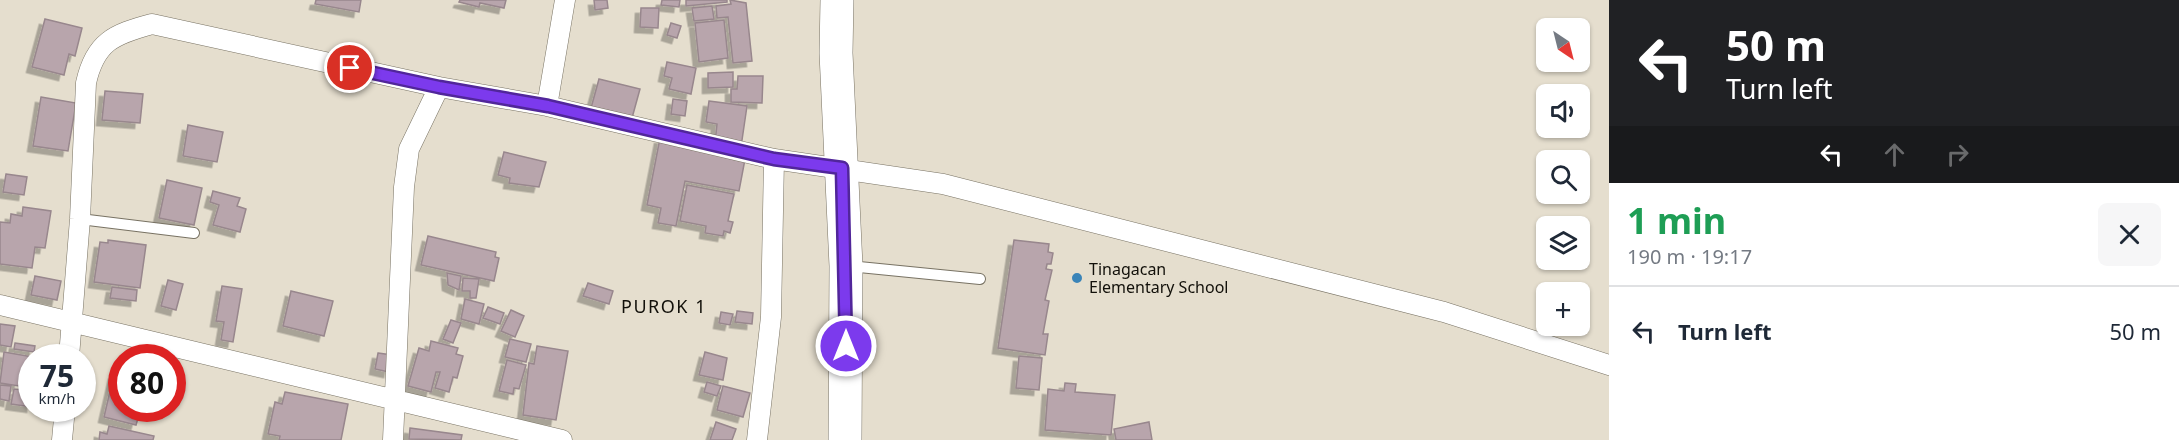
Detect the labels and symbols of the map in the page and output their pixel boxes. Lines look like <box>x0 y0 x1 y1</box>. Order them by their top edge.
north arrow <box>1536 18 1590 72</box>
pin <box>324 42 375 93</box>
place label: Tinagacan Elementary School <box>1089 258 1228 298</box>
marker: Tinagacan Elementary School <box>1070 271 1084 285</box>
district label: PUROK 1 <box>621 294 707 318</box>
position arrow <box>814 314 878 378</box>
speed limit sign: 80 <box>108 344 186 422</box>

